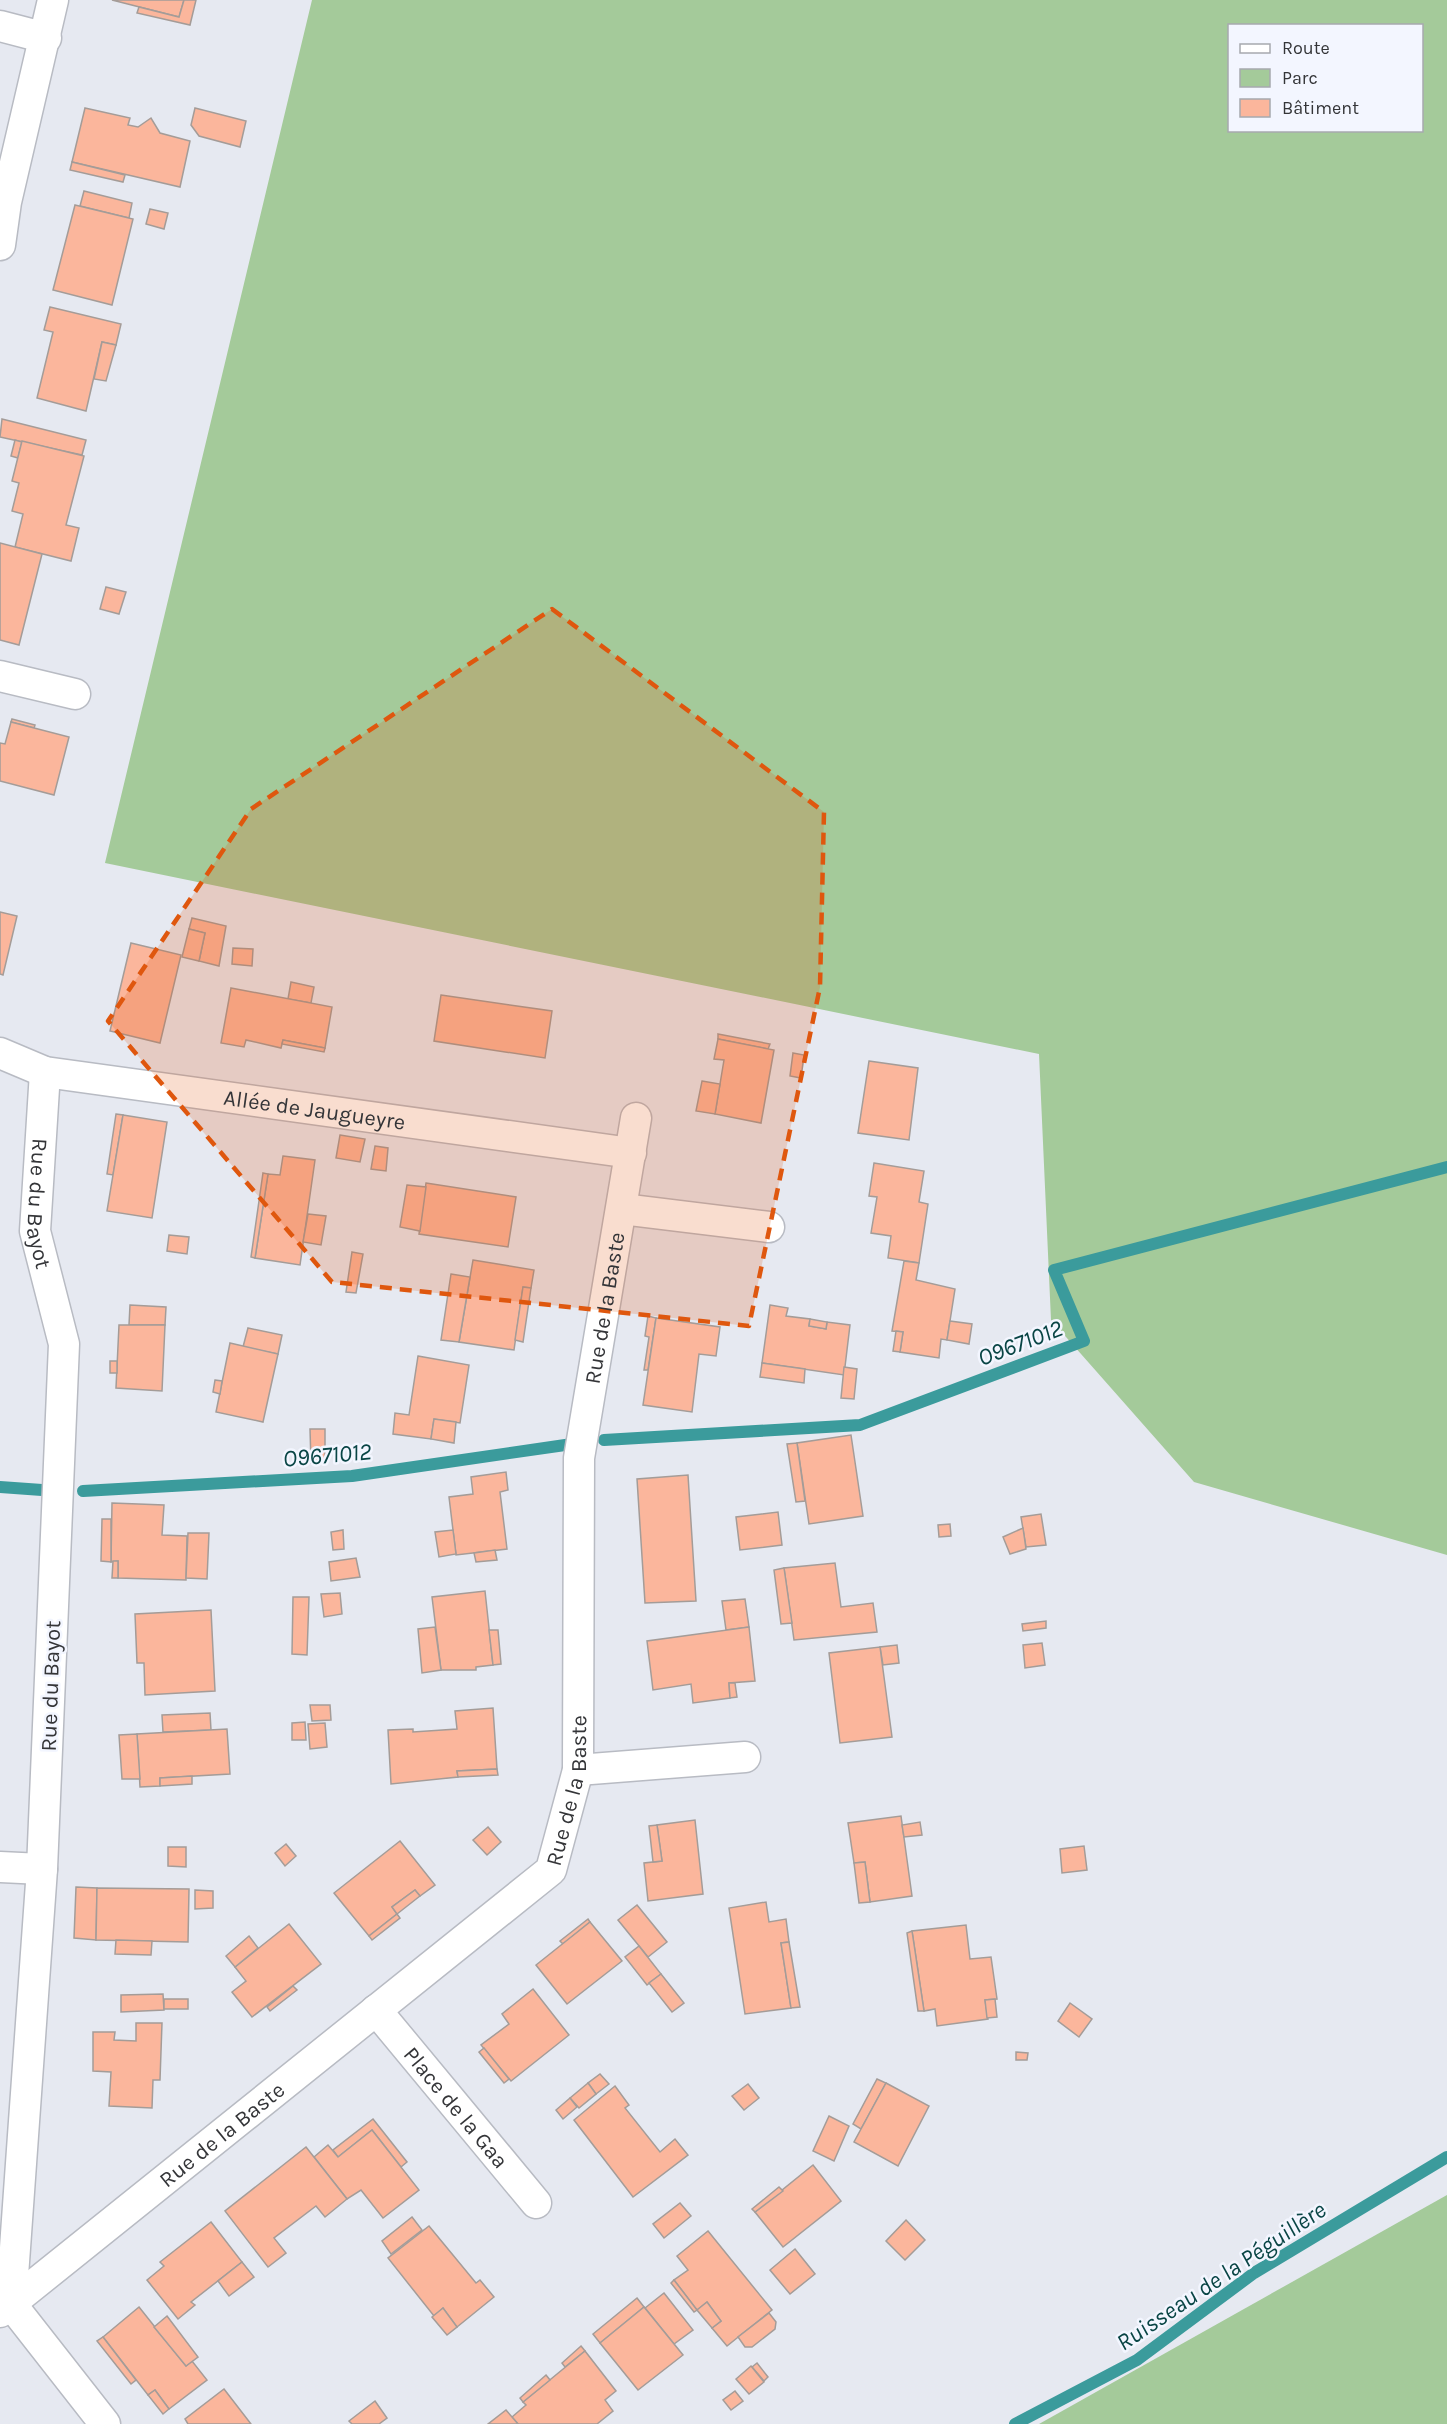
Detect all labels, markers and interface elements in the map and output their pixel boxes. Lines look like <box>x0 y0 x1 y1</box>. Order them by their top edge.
legend <box>1228 24 1423 132</box>
text: Route <box>1282 37 1330 59</box>
text: Parc <box>1282 67 1318 89</box>
text: Bâtiment <box>1282 97 1359 119</box>
street label: Allée de Jaugueyre <box>222 1085 407 1136</box>
street label: Rue du Bayot <box>20 1137 56 1272</box>
street label: Rue de la Baste <box>580 1230 631 1386</box>
water label: O9671012 <box>974 1314 1067 1372</box>
water label: O9671012 <box>282 1437 373 1473</box>
street label: Rue du Bayot <box>36 1620 66 1752</box>
street label: Rue de la Baste <box>541 1715 592 1869</box>
street label: Place de la Gaa <box>398 2042 514 2174</box>
street label: Rue de la Baste <box>154 2077 290 2193</box>
water label: Ruisseau de la Péguillère <box>1111 2195 1331 2357</box>

